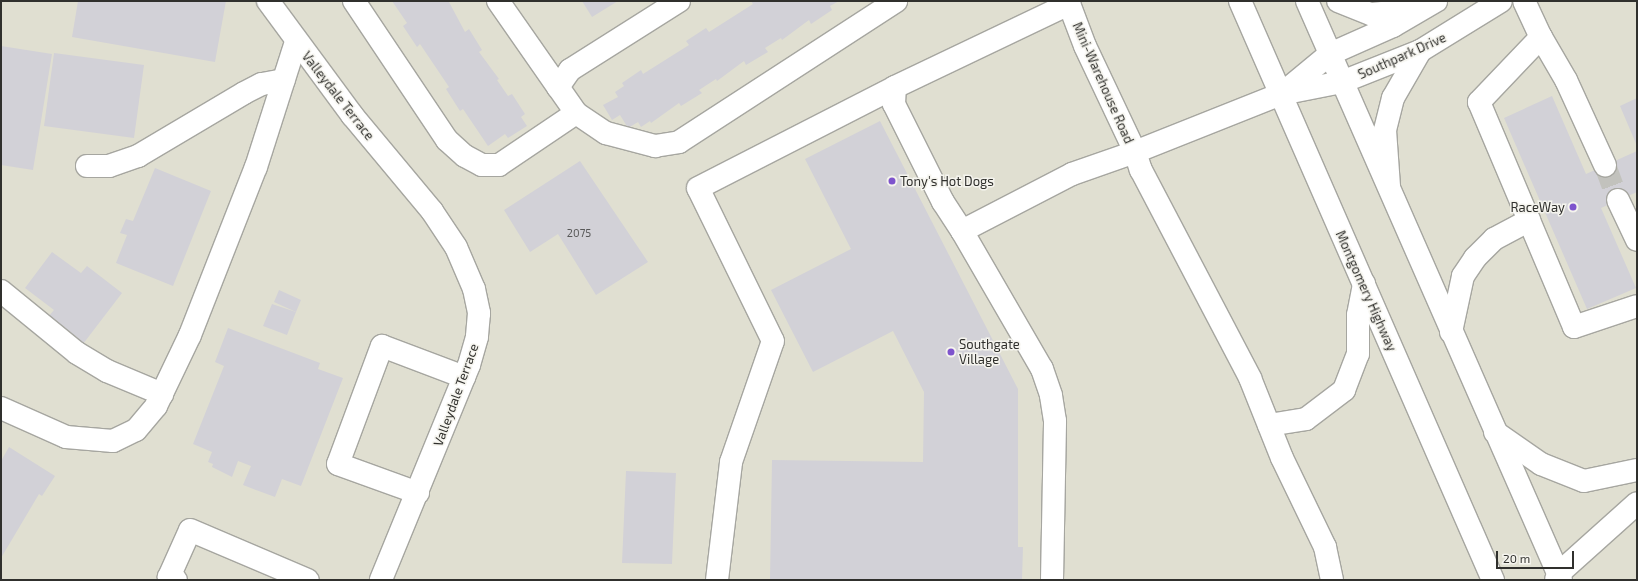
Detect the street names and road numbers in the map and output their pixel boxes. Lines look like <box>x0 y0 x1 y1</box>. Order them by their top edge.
street label: Mini-Warehouse Road <box>1069 20 1137 146</box>
street label: Southpark Drive <box>1355 30 1449 82</box>
street label: Valleydale Terrace <box>298 49 378 143</box>
street label: Montgomery Highway <box>1332 228 1400 354</box>
street label: Valleydale Terrace <box>430 341 482 449</box>

